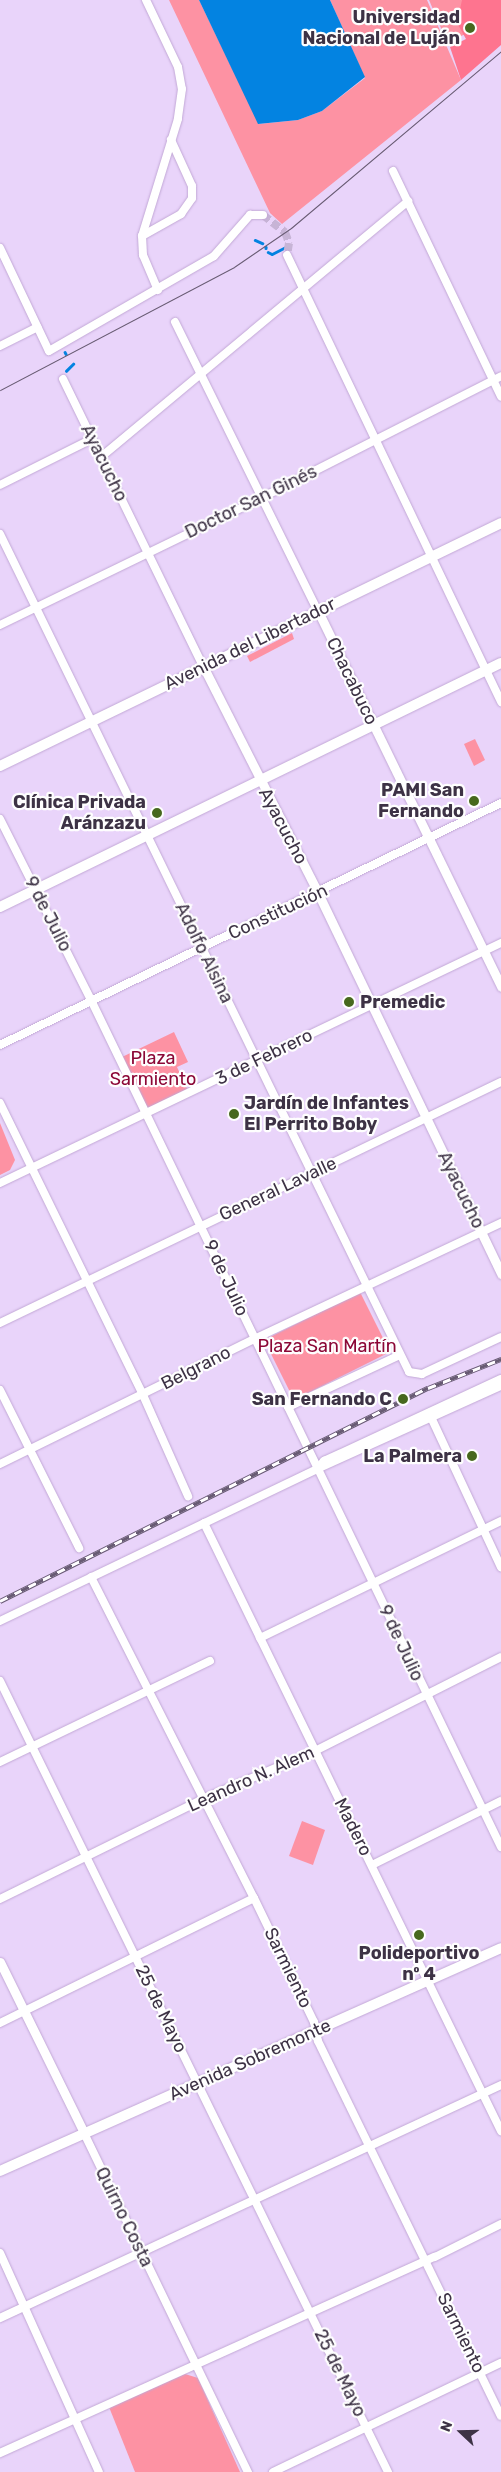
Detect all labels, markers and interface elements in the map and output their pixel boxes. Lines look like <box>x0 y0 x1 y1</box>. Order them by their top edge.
place label: Universidad Nacional de Luján <box>303 7 460 50</box>
marker: Universidad Nacional de Luján <box>464 22 476 34</box>
street label: Ayacucho <box>76 421 132 505</box>
street label: Doctor San Ginés <box>181 461 321 543</box>
street label: Avenida del Libertador <box>161 593 339 695</box>
street label: Chacabuco <box>322 634 382 728</box>
place label: PAMI San Fernando <box>378 780 464 822</box>
street label: Ayacucho <box>254 784 312 868</box>
place label: Clínica Privada Aránzazu <box>13 792 146 834</box>
marker: PAMI San Fernando <box>468 795 480 807</box>
marker: Clínica Privada Aránzazu <box>150 806 164 820</box>
street label: 9 de Julio <box>20 873 76 955</box>
street label: Constitución <box>225 880 331 944</box>
street label: Adolfo Alsina <box>170 899 238 1007</box>
place label: Premedic <box>360 991 445 1013</box>
marker: Premedic <box>342 995 356 1009</box>
street label: 3 de Febrero <box>212 1024 316 1090</box>
park label: Plaza Sarmiento <box>110 1048 196 1090</box>
place label: Jardín de Infantes El Perrito Boby <box>244 1093 409 1136</box>
marker: Jardín de Infantes El Perrito Boby <box>228 1108 240 1120</box>
street label: Ayacucho <box>433 1148 489 1232</box>
street label: General Lavalle <box>216 1152 340 1226</box>
street label: 9 de Julio <box>199 1236 253 1320</box>
park label: Plaza San Martín <box>257 1335 397 1357</box>
street label: Belgrano <box>158 1341 234 1395</box>
place label: San Fernando C <box>252 1388 392 1410</box>
marker: San Fernando C <box>396 1392 410 1406</box>
place label: La Palmera <box>363 1445 462 1467</box>
marker: La Palmera <box>466 1450 478 1462</box>
street label: 9 de Julio <box>374 1601 428 1685</box>
street label: Leandro N. Alem <box>184 1741 318 1817</box>
street label: Madero <box>329 1794 377 1860</box>
street label: Sarmiento <box>259 1924 317 2012</box>
marker: Polideportivo nº 4 <box>413 1929 425 1941</box>
place label: Polideportivo nº 4 <box>359 1943 479 1986</box>
street label: 25 de Mayo <box>131 1962 191 2056</box>
street label: Avenida Sobremonte <box>166 2015 334 2105</box>
street label: Quirno Costa <box>91 2164 157 2270</box>
street label: Sarmiento <box>432 2289 490 2377</box>
street label: 25 de Mayo <box>310 2326 370 2420</box>
north arrow <box>436 2407 486 2457</box>
text: N <box>437 2419 456 2434</box>

